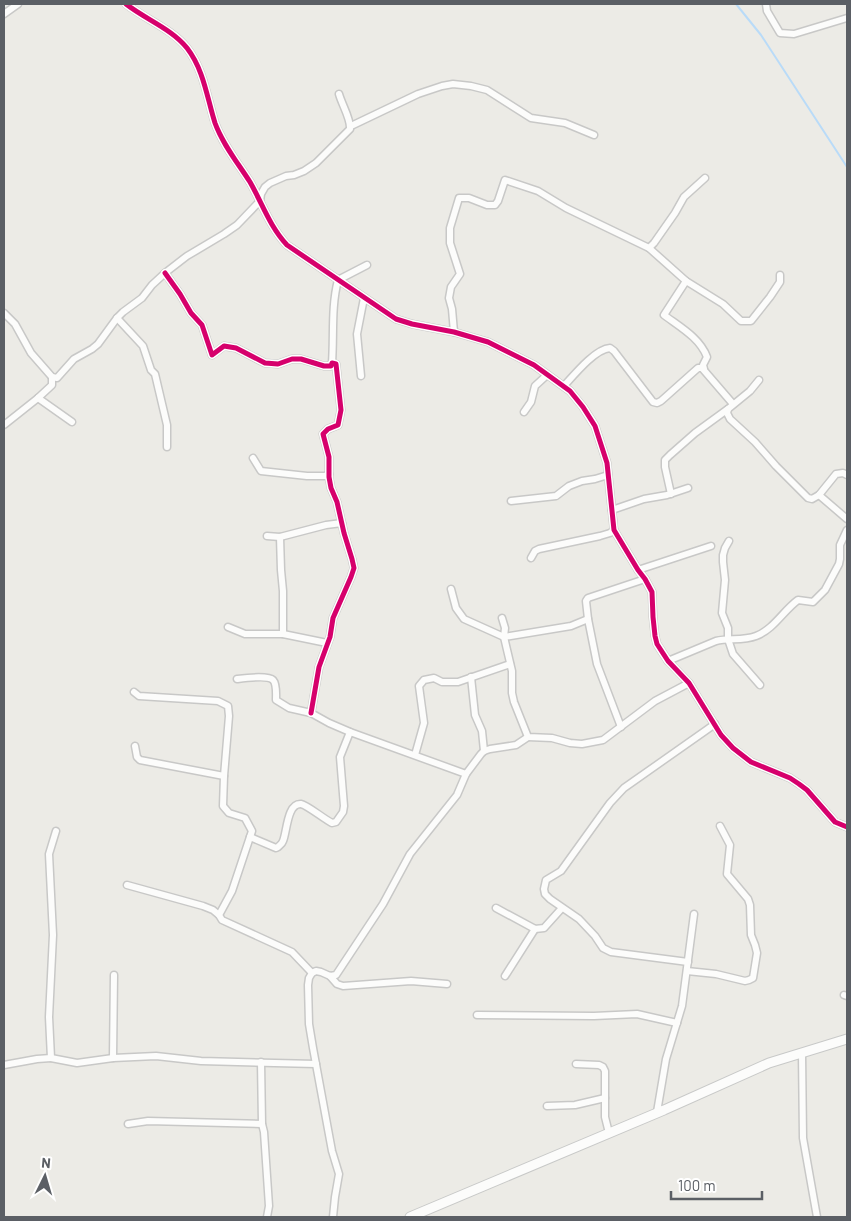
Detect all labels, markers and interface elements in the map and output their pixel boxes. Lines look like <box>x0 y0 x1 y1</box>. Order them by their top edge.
north arrow <box>20 1151 70 1201</box>
text: N <box>41 1154 52 1171</box>
scale bar <box>671 1168 762 1200</box>
text: 100 m <box>678 1176 716 1194</box>

